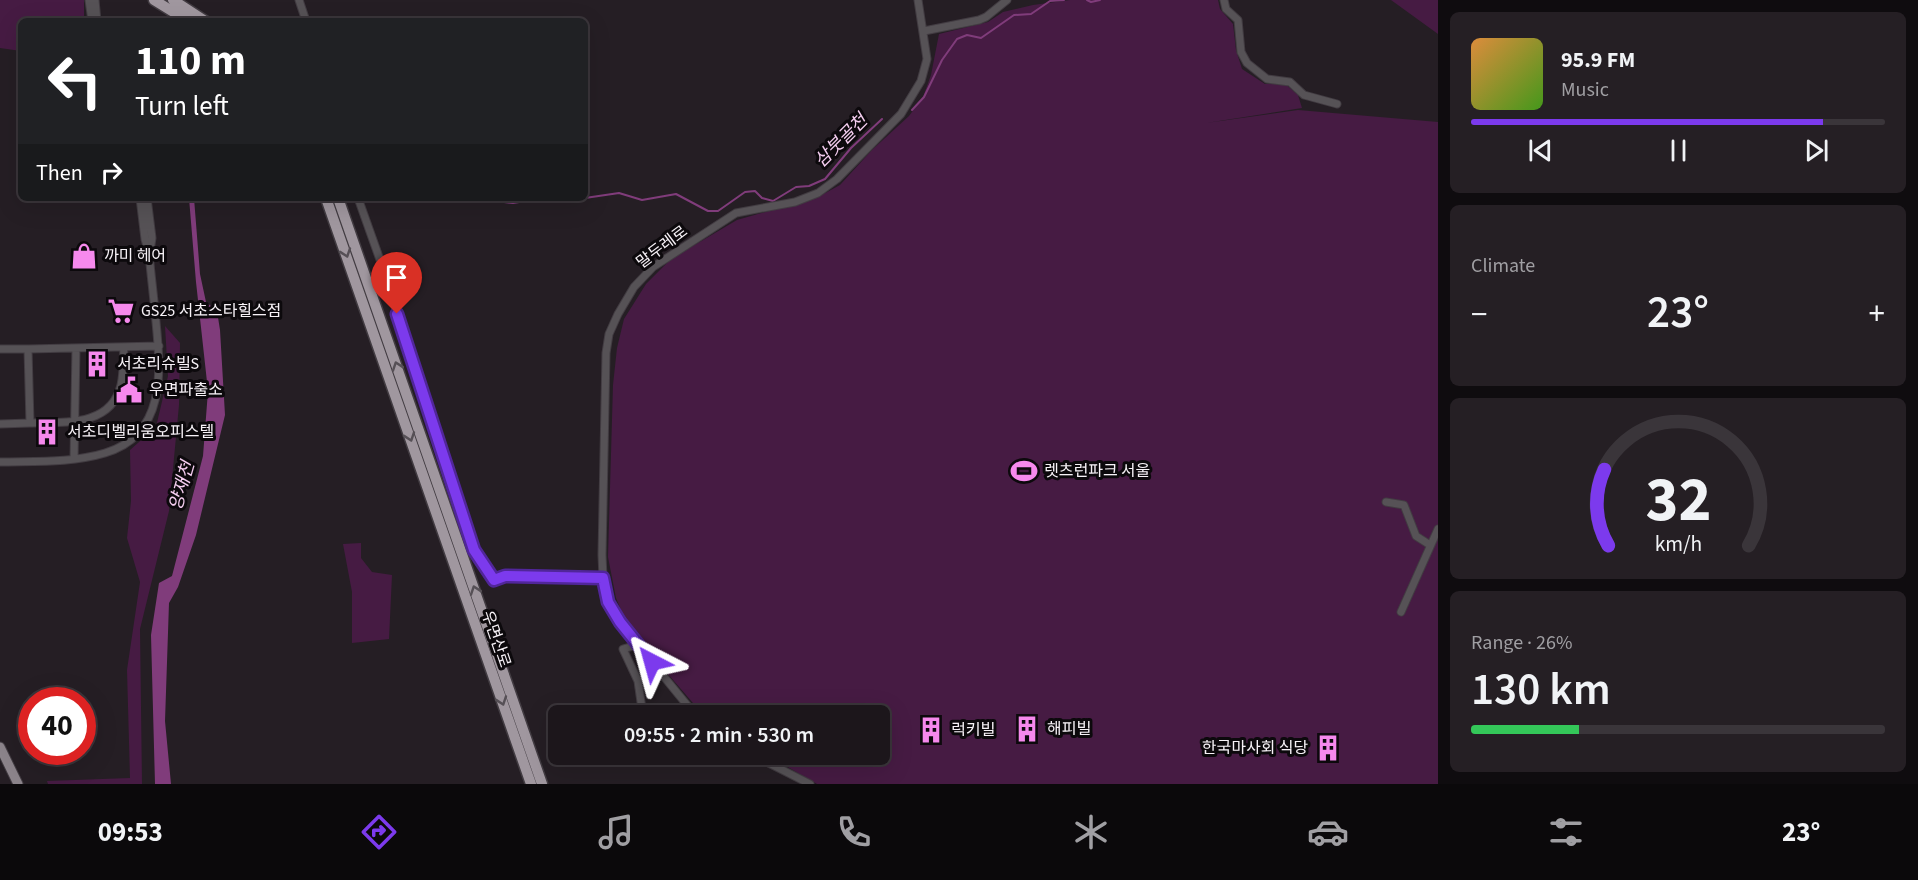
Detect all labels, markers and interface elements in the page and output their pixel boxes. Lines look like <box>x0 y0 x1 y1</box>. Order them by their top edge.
text: 110 m <box>135 31 246 91</box>
icon: left <box>36 42 114 120</box>
text: 95.9 FM <box>1561 44 1635 76</box>
text: Music <box>1561 76 1609 104</box>
text: Turn left <box>135 87 229 126</box>
water label: 삼붓골천 <box>809 107 875 173</box>
icon: previous <box>1524 134 1557 167</box>
icon: pause <box>1662 134 1695 167</box>
icon: next <box>1800 134 1833 167</box>
icon: right <box>95 156 128 189</box>
text: Then <box>36 157 83 189</box>
street label: 말두레로 <box>632 220 692 274</box>
shop icon: 까미 헤어 <box>69 241 99 271</box>
place label: 까미 헤어 <box>104 245 166 267</box>
one-way arrow <box>339 247 352 258</box>
pin <box>371 252 422 314</box>
text: Climate <box>1471 252 1535 280</box>
icon: arrive <box>380 261 413 294</box>
text: 23° <box>1647 281 1709 345</box>
text: − <box>1471 291 1487 338</box>
text: + <box>1869 291 1885 338</box>
supermarket icon: GS25 서초스타힐스점 <box>106 296 136 326</box>
place label: GS25 서초스타힐스점 <box>141 300 282 322</box>
building icon: 서초리슈빌S <box>82 349 112 379</box>
place label: 서초리슈빌S <box>117 353 199 375</box>
one-way arrow <box>392 361 405 372</box>
public building icon: 우면파출소 <box>114 375 144 405</box>
place label: 우면파출소 <box>149 379 223 401</box>
building icon: 서초디벨리움오피스텔 <box>32 417 62 447</box>
place label: 서초디벨리움오피스텔 <box>67 421 214 443</box>
one-way arrow <box>403 431 416 442</box>
water label: 양재천 <box>163 456 202 513</box>
sports icon: 렛츠런파크 서울 <box>1009 456 1039 486</box>
text: 32 <box>1645 456 1711 545</box>
place label: 렛츠런파크 서울 <box>1044 460 1150 482</box>
text: km/h <box>1654 529 1702 560</box>
one-way arrow <box>469 585 482 596</box>
street label: 우면산로 <box>476 608 516 671</box>
text: Range · 26% <box>1471 629 1572 657</box>
position arrow <box>620 630 684 694</box>
text: 130 km <box>1471 658 1611 722</box>
speed limit sign: 40 <box>18 687 96 765</box>
one-way arrow <box>495 695 507 706</box>
building icon: 해피빌 <box>1012 714 1042 744</box>
building icon: 럭키빌 <box>916 715 946 745</box>
place label: 해피빌 <box>1047 718 1091 740</box>
text: 09:55 · 2 min · 530 m <box>624 719 814 751</box>
place label: 럭키빌 <box>951 719 995 741</box>
building icon: 한국마사회 식당 <box>1313 733 1343 763</box>
place label: 한국마사회 식당 <box>1202 737 1308 759</box>
icon: directions <box>358 811 400 853</box>
icon: music <box>595 811 637 853</box>
icon: phone <box>833 811 875 853</box>
icon: climate <box>1070 811 1112 853</box>
icon: car <box>1307 811 1349 853</box>
icon: filters <box>1545 811 1587 853</box>
text: 09:53 <box>98 813 163 852</box>
text: 23° <box>1782 813 1820 852</box>

